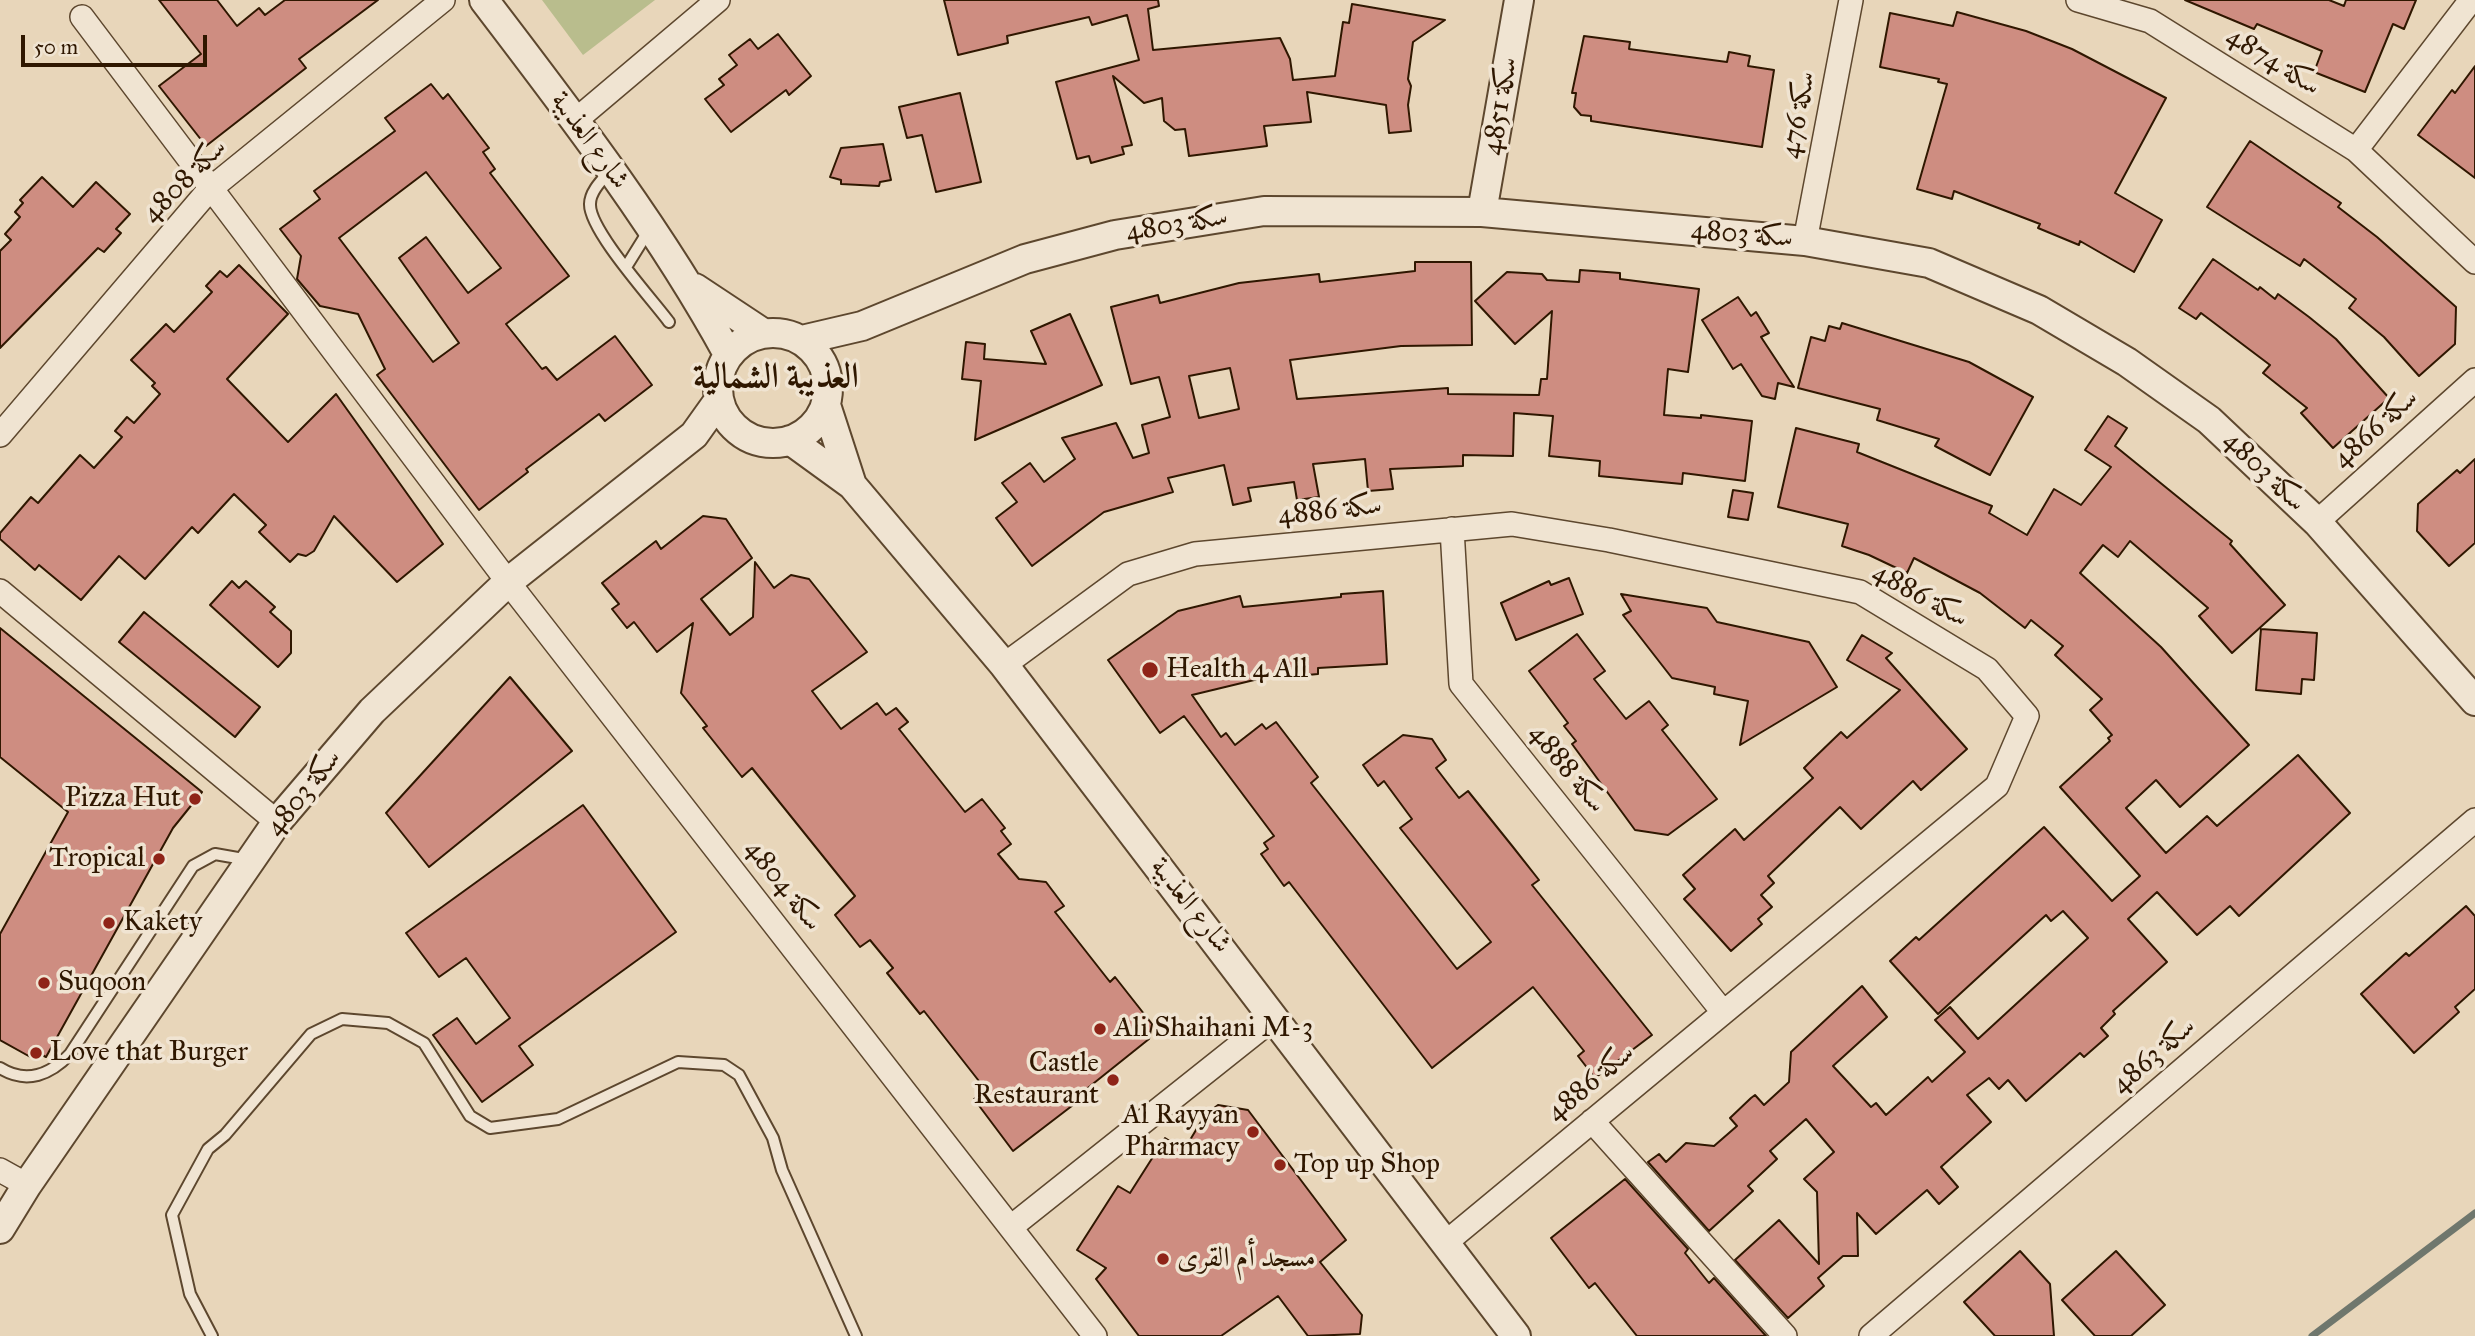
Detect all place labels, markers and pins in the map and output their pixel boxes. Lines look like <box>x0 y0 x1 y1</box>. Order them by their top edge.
place label: Health 4 All <box>1166 653 1308 687</box>
marker: Health 4 All <box>1140 660 1160 680</box>
place label: Pizza Hut <box>65 782 181 816</box>
marker: Pizza Hut <box>187 791 203 807</box>
place label: Tropical <box>49 842 145 876</box>
marker: Tropical <box>151 851 167 867</box>
place label: Kakety <box>123 906 202 940</box>
marker: Kakety <box>101 915 117 931</box>
place label: Suqoon <box>58 966 146 1000</box>
marker: Suqoon <box>36 975 52 991</box>
place label: Ali Shaihani M-3 <box>1114 1012 1313 1046</box>
marker: Ali Shaihani M-3 <box>1092 1021 1108 1037</box>
place label: Love that Burger <box>50 1036 248 1070</box>
marker: Love that Burger <box>28 1045 44 1061</box>
place label: Castle Restaurant <box>974 1047 1099 1113</box>
marker: Castle Restaurant <box>1105 1072 1121 1088</box>
place label: Al Rayyan Pharmacy <box>1122 1099 1239 1165</box>
marker: Al Rayyan Pharmacy <box>1245 1124 1261 1140</box>
place label: Top up Shop <box>1294 1148 1440 1182</box>
marker: Top up Shop <box>1272 1157 1288 1173</box>
place label: مسجد أم القرى <box>1177 1242 1316 1276</box>
marker: مسجد أم القرى <box>1155 1251 1171 1267</box>

